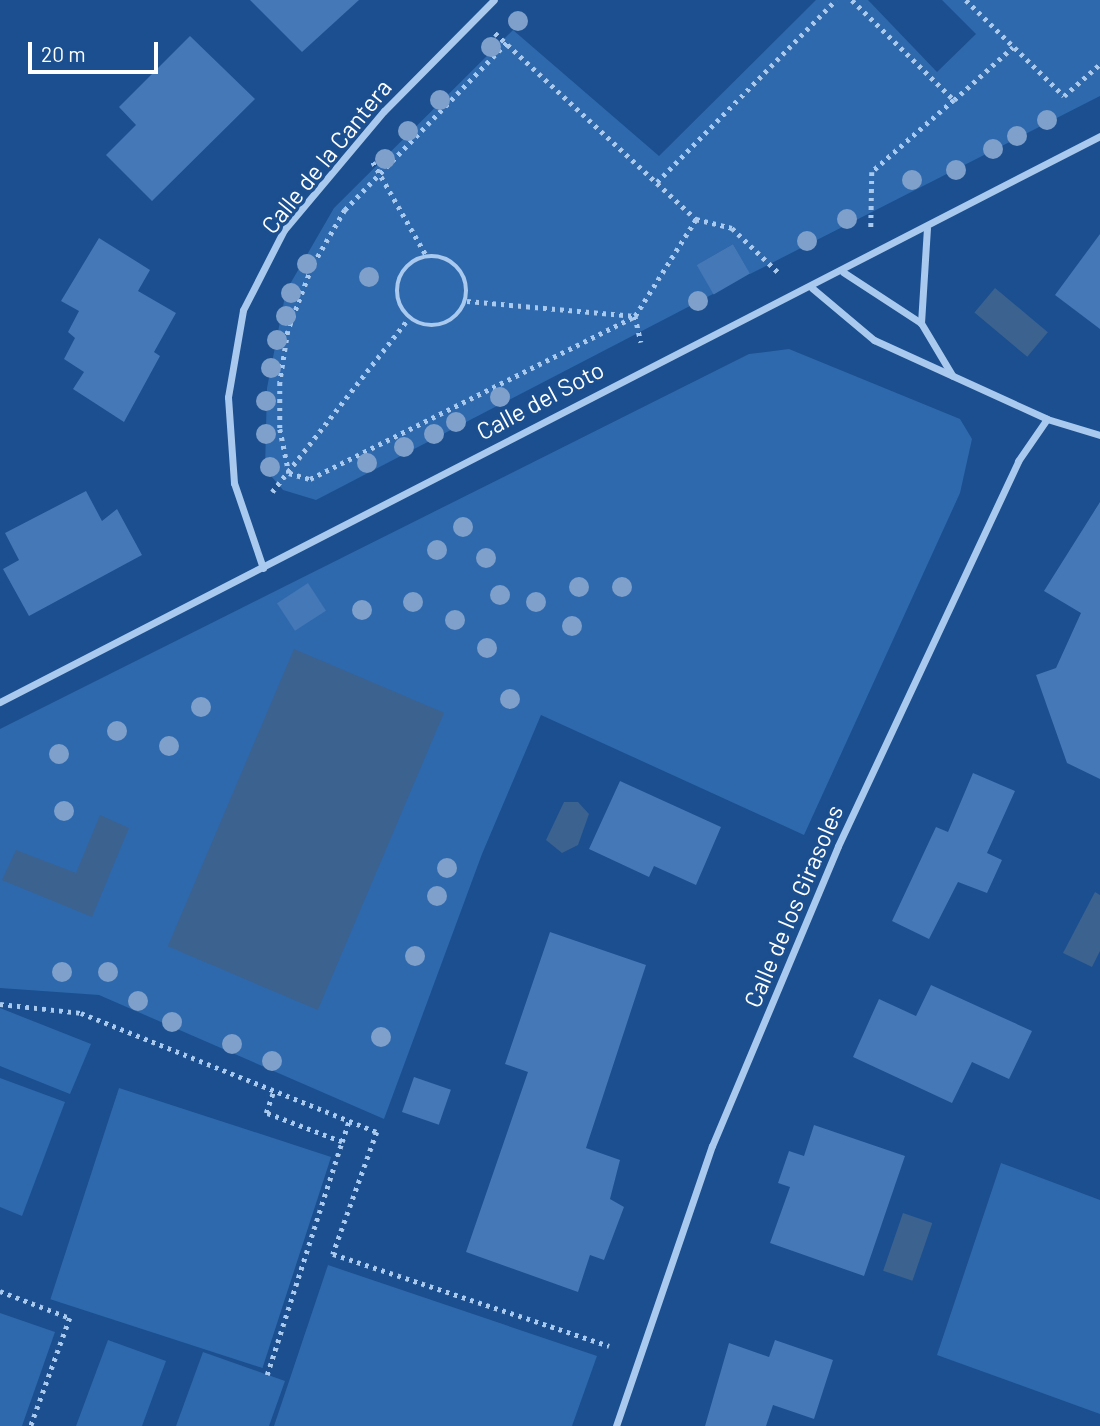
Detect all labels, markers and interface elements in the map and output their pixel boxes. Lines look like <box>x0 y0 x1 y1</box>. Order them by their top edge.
scale bar <box>32 28 161 72</box>
text: 20 m <box>41 41 86 66</box>
street label: Calle de la Cantera <box>255 73 397 239</box>
street label: Calle del Soto <box>471 354 609 446</box>
street label: Calle de los Girasoles <box>737 801 849 1011</box>

